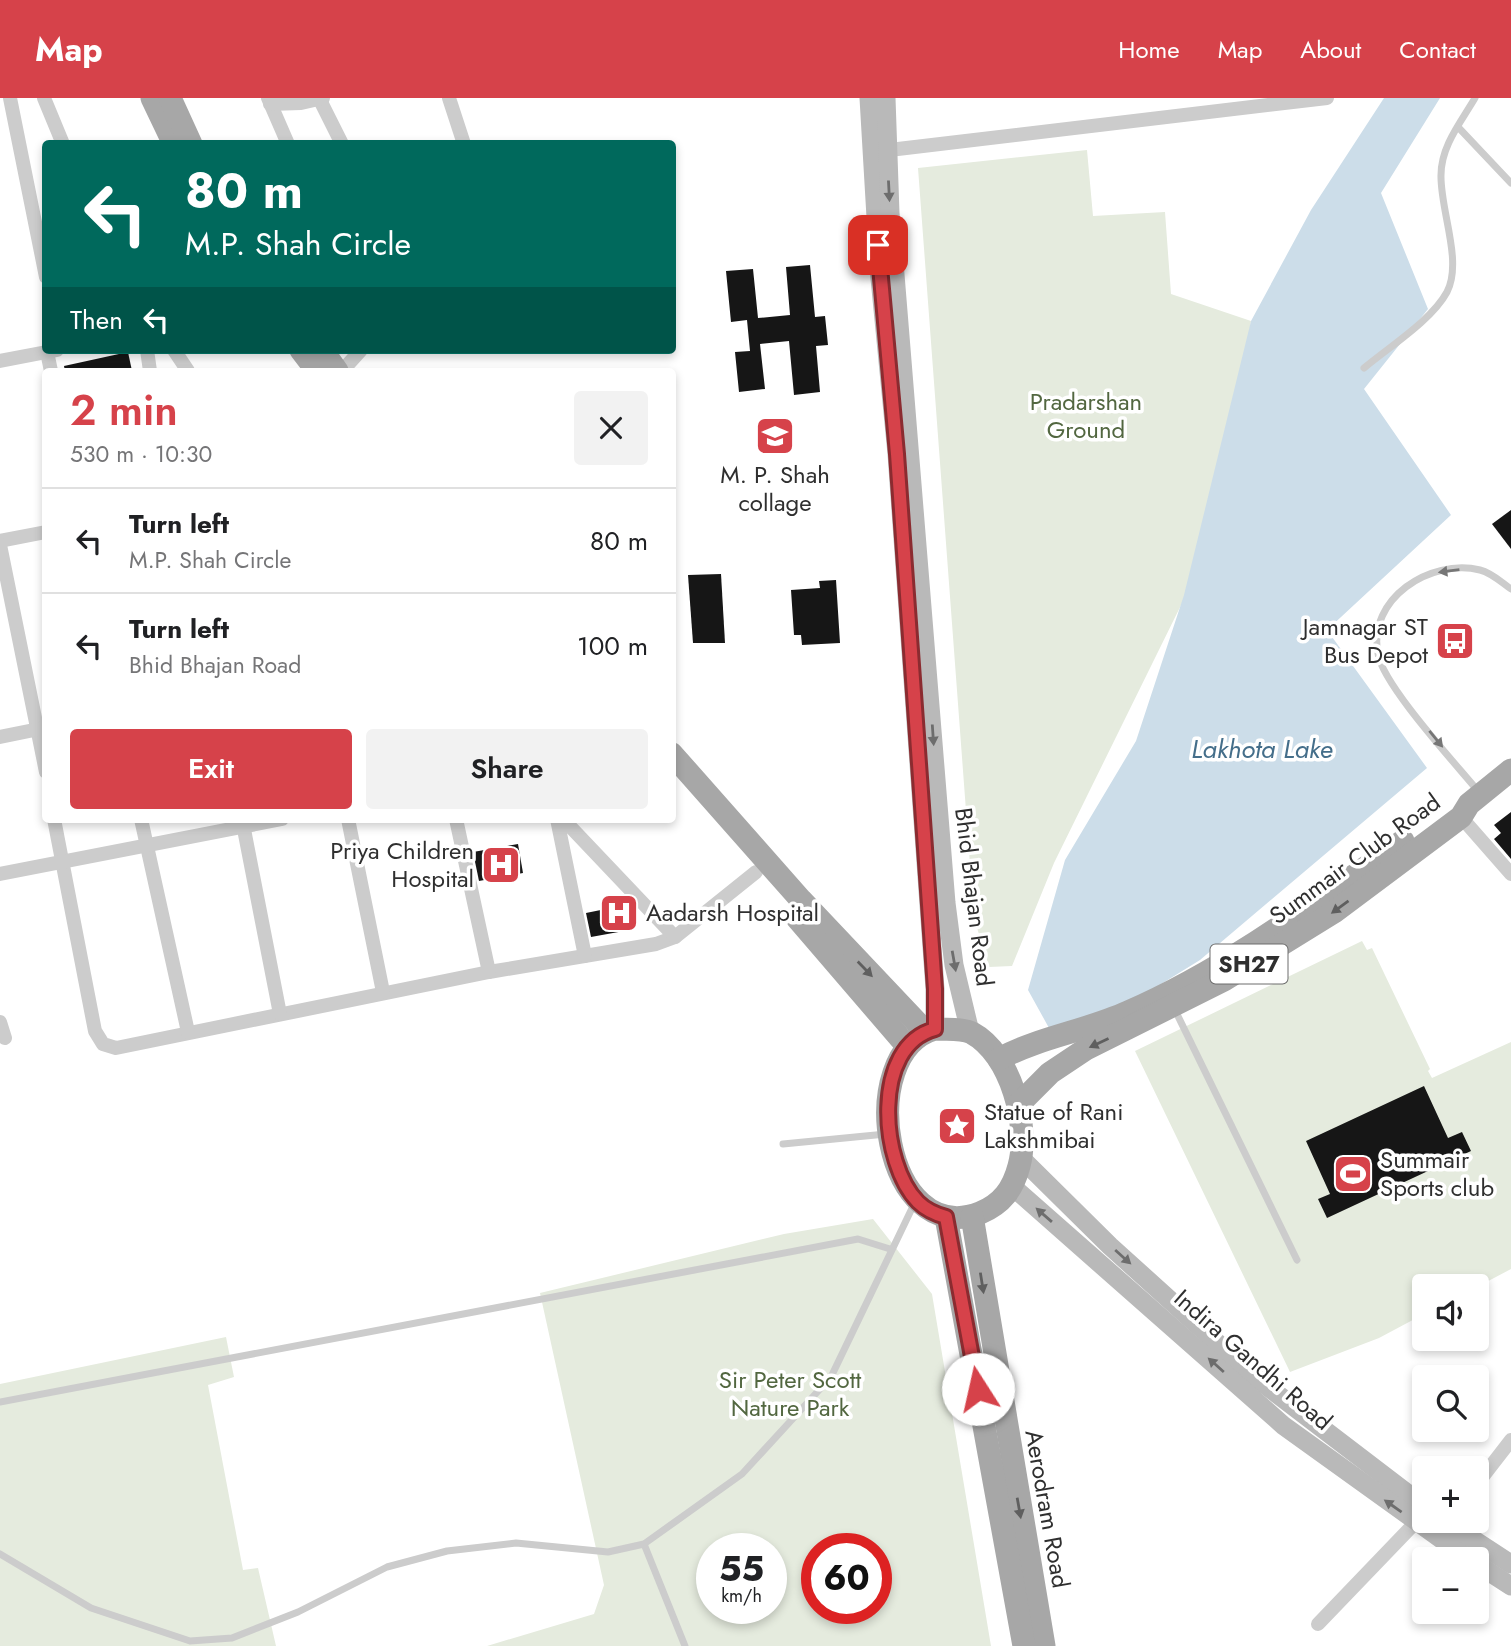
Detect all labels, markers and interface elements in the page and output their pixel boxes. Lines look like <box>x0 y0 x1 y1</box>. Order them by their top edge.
text: Map <box>35 26 103 73</box>
text: Home <box>1118 32 1180 67</box>
text: Map <box>1218 32 1262 67</box>
text: About <box>1300 32 1361 67</box>
text: Contact <box>1399 32 1476 67</box>
text: 80 m <box>185 156 303 226</box>
icon: left <box>70 168 161 259</box>
one-way arrow <box>884 180 895 202</box>
pin <box>848 215 908 275</box>
text: M.P. Shah Circle <box>185 221 411 267</box>
icon: arrive <box>859 226 897 264</box>
text: Then <box>70 301 123 339</box>
icon: left <box>137 301 175 339</box>
text: 2 min <box>70 380 178 441</box>
park label: Pradarshan Ground <box>1030 384 1142 447</box>
button: close <box>574 391 648 465</box>
school or university icon: M. P. Shah collage <box>754 415 796 457</box>
text: 530 m · 10:30 <box>70 437 212 471</box>
place label: M. P. Shah collage <box>720 457 830 520</box>
text: Turn left <box>129 505 229 543</box>
icon: left <box>70 522 108 560</box>
text: 80 m <box>590 522 648 560</box>
text: M.P. Shah Circle <box>129 543 291 577</box>
one-way arrow <box>1438 565 1460 576</box>
place label: Jamnagar ST Bus Depot <box>1300 609 1428 672</box>
text: Turn left <box>129 610 229 648</box>
bus stop icon: Jamnagar ST Bus Depot <box>1434 620 1476 662</box>
icon: left <box>70 627 108 665</box>
text: 100 m <box>577 627 648 665</box>
text: Bhid Bhajan Road <box>129 648 301 682</box>
one-way arrow <box>928 724 939 746</box>
button: Exit <box>70 729 352 809</box>
button: Share <box>366 729 648 809</box>
one-way arrow <box>1428 729 1443 747</box>
water label: Lakhota Lake <box>1191 730 1333 768</box>
street label: Summair Club Road <box>1262 785 1447 933</box>
street label: Bhid Bhajan Road <box>946 806 1003 988</box>
place label: Priya Children Hospital <box>330 833 474 896</box>
hospital icon: Priya Children Hospital <box>480 844 522 886</box>
hospital icon: Aadarsh Hospital <box>598 892 640 934</box>
place label: Aadarsh Hospital <box>646 895 819 930</box>
one-way arrow <box>1331 900 1349 914</box>
road number: SH27 <box>1210 944 1288 984</box>
one-way arrow <box>949 950 960 972</box>
one-way arrow <box>856 960 872 977</box>
one-way arrow <box>1089 1037 1109 1048</box>
place label: Statue of Rani Lakshmibai <box>984 1094 1123 1157</box>
place icon: Statue of Rani Lakshmibai <box>936 1105 978 1147</box>
place label: Summair Sports club <box>1380 1142 1494 1205</box>
sports icon: Summair Sports club <box>1332 1153 1374 1195</box>
one-way arrow <box>1036 1208 1053 1223</box>
one-way arrow <box>1114 1249 1131 1265</box>
one-way arrow <box>977 1272 988 1294</box>
map controls <box>1412 1274 1489 1624</box>
button: sound <box>1412 1274 1489 1351</box>
street label: Indira Gandhi Road <box>1167 1281 1340 1438</box>
position arrow <box>941 1352 1015 1426</box>
one-way arrow <box>1207 1357 1224 1373</box>
park label: Sir Peter Scott Nature Park <box>719 1362 861 1425</box>
button: search <box>1412 1365 1489 1442</box>
street label: Aerodram Road <box>1016 1427 1079 1591</box>
button: + <box>1412 1456 1489 1533</box>
one-way arrow <box>1014 1497 1025 1519</box>
one-way arrow <box>1384 1499 1402 1513</box>
speed limit sign: 60 <box>801 1533 892 1624</box>
text: 55 <box>719 1544 764 1594</box>
button: − <box>1412 1547 1489 1624</box>
text: km/h <box>721 1583 762 1609</box>

